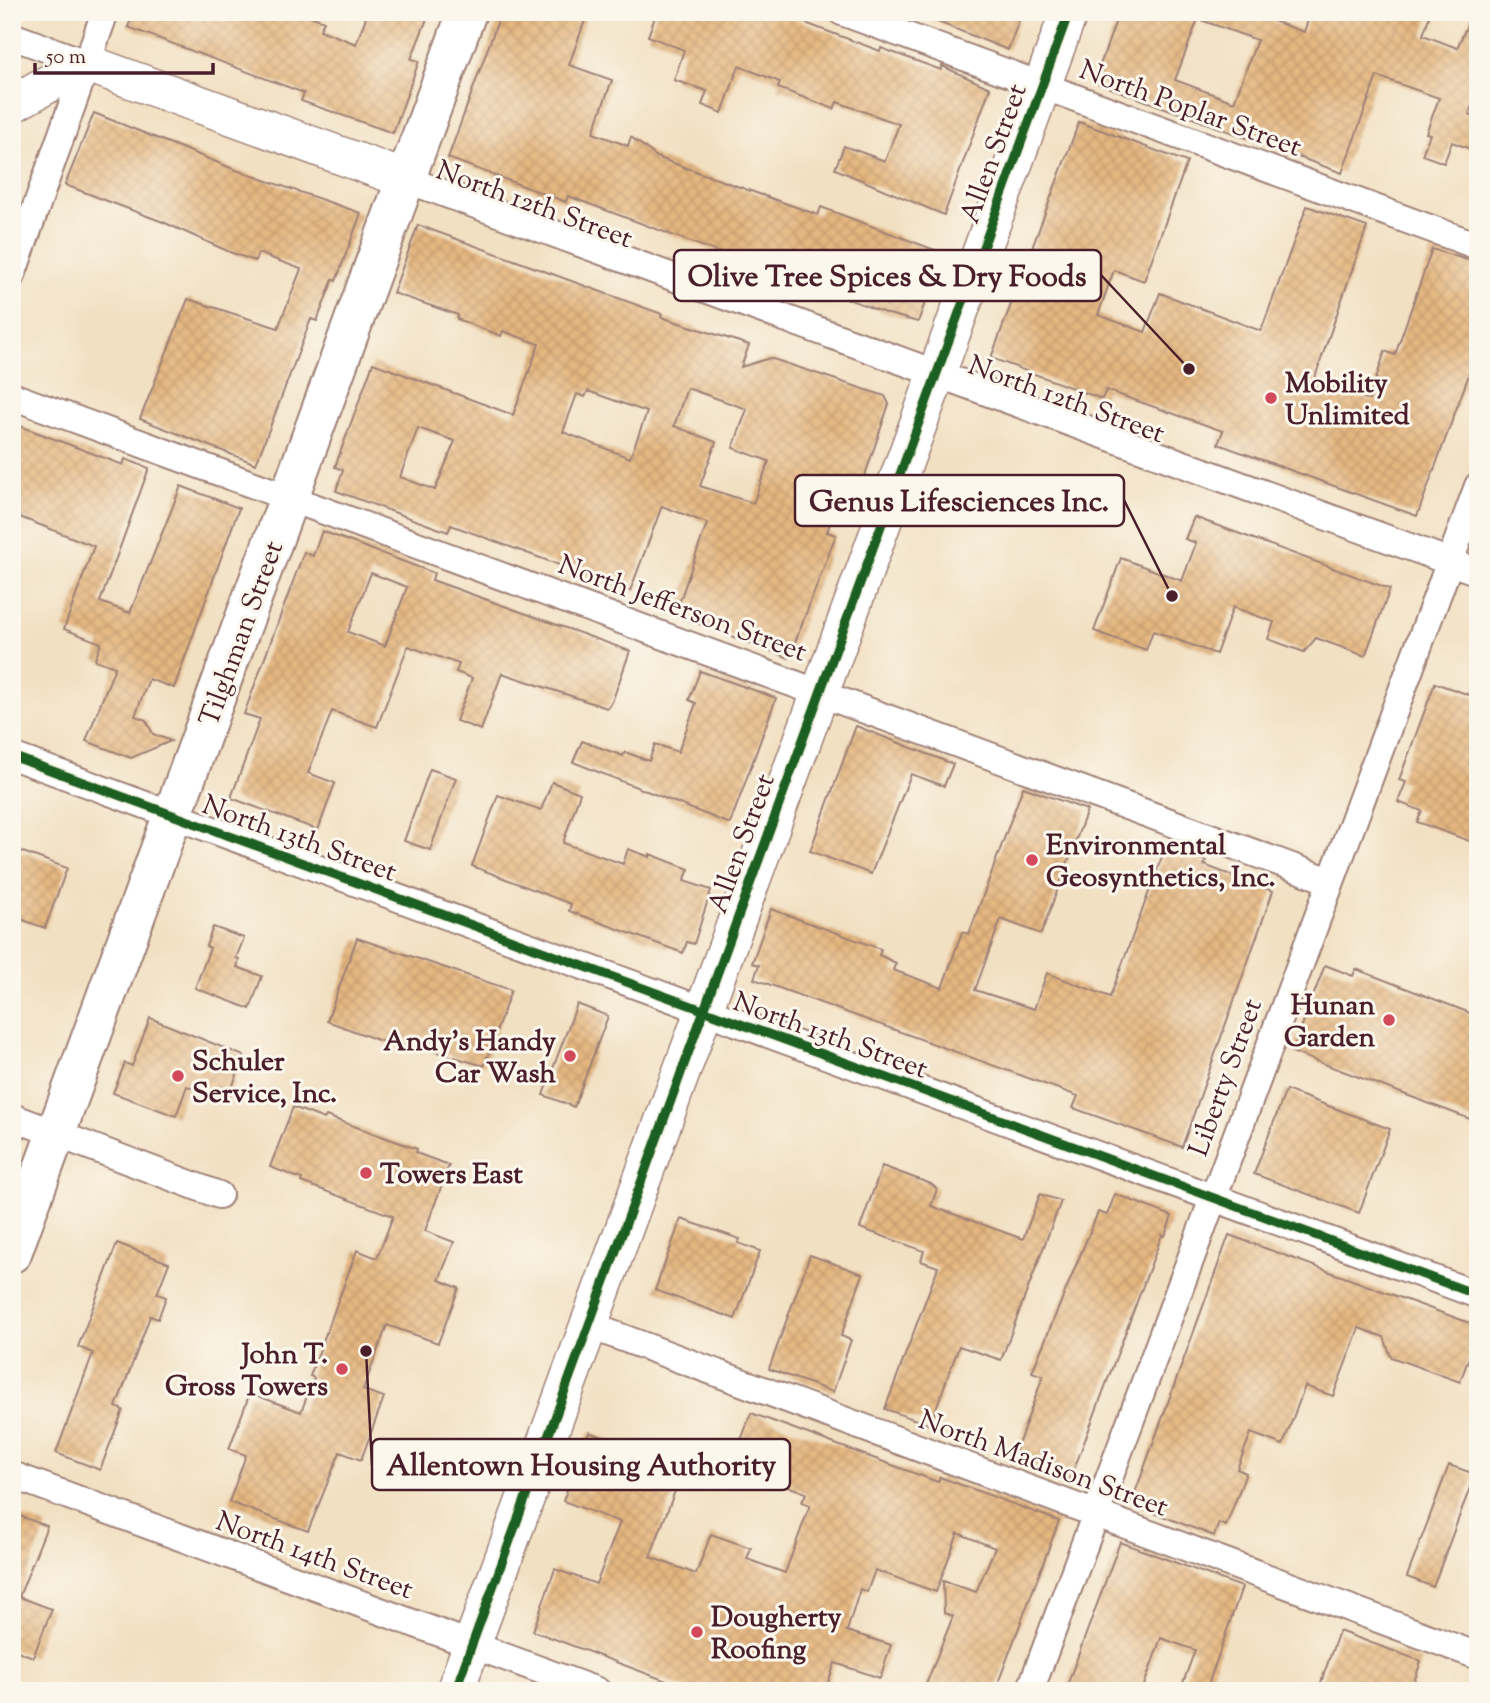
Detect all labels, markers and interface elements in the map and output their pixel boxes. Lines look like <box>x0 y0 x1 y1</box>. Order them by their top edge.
scale bar <box>35 32 214 76</box>
text: 50 m <box>45 43 86 73</box>
street label: North Poplar Street <box>1073 51 1307 169</box>
street label: Allen Street <box>951 78 1039 229</box>
street label: North 12th Street <box>430 152 638 260</box>
callout: Olive Tree Spices & Dry Foods <box>674 250 1101 301</box>
text: Olive Tree Spices & Dry Foods <box>687 257 1087 300</box>
street label: North 12th Street <box>962 347 1170 455</box>
place label: Mobility Unlimited <box>1285 365 1410 437</box>
marker: Mobility Unlimited <box>1263 390 1279 406</box>
callout: Genus Lifesciences Inc. <box>795 475 1124 526</box>
text: Genus Lifesciences Inc. <box>809 482 1109 525</box>
street label: Tilghman Street <box>191 535 295 732</box>
street label: North Jefferson Street <box>552 546 812 674</box>
street label: Allen Street <box>699 768 787 919</box>
street label: North 13th Street <box>196 786 402 894</box>
place label: Environmental Geosynthetics, Inc. <box>1046 827 1276 899</box>
marker: Environmental Geosynthetics, Inc. <box>1024 852 1040 868</box>
street label: North 13th Street <box>727 983 933 1091</box>
place label: Hunan Garden <box>1284 987 1375 1059</box>
street label: Liberty Street <box>1180 993 1274 1162</box>
marker: Hunan Garden <box>1381 1012 1397 1028</box>
place label: Andy’s Handy Car Wash <box>383 1023 557 1095</box>
place label: Schuler Service, Inc. <box>192 1043 337 1115</box>
marker: Andy’s Handy Car Wash <box>562 1048 578 1064</box>
marker: Schuler Service, Inc. <box>170 1068 186 1084</box>
place label: Towers East <box>380 1156 523 1196</box>
marker: Towers East <box>358 1165 374 1181</box>
place label: John T. Gross Towers <box>165 1336 328 1408</box>
marker: John T. Gross Towers <box>334 1361 350 1377</box>
street label: North Madison Street <box>913 1401 1174 1529</box>
callout: Allentown Housing Authority <box>372 1439 790 1490</box>
text: Allentown Housing Authority <box>386 1446 776 1489</box>
street label: North 14th Street <box>210 1503 419 1611</box>
place label: Dougherty Roofing <box>711 1599 842 1671</box>
marker: Dougherty Roofing <box>689 1624 705 1640</box>

